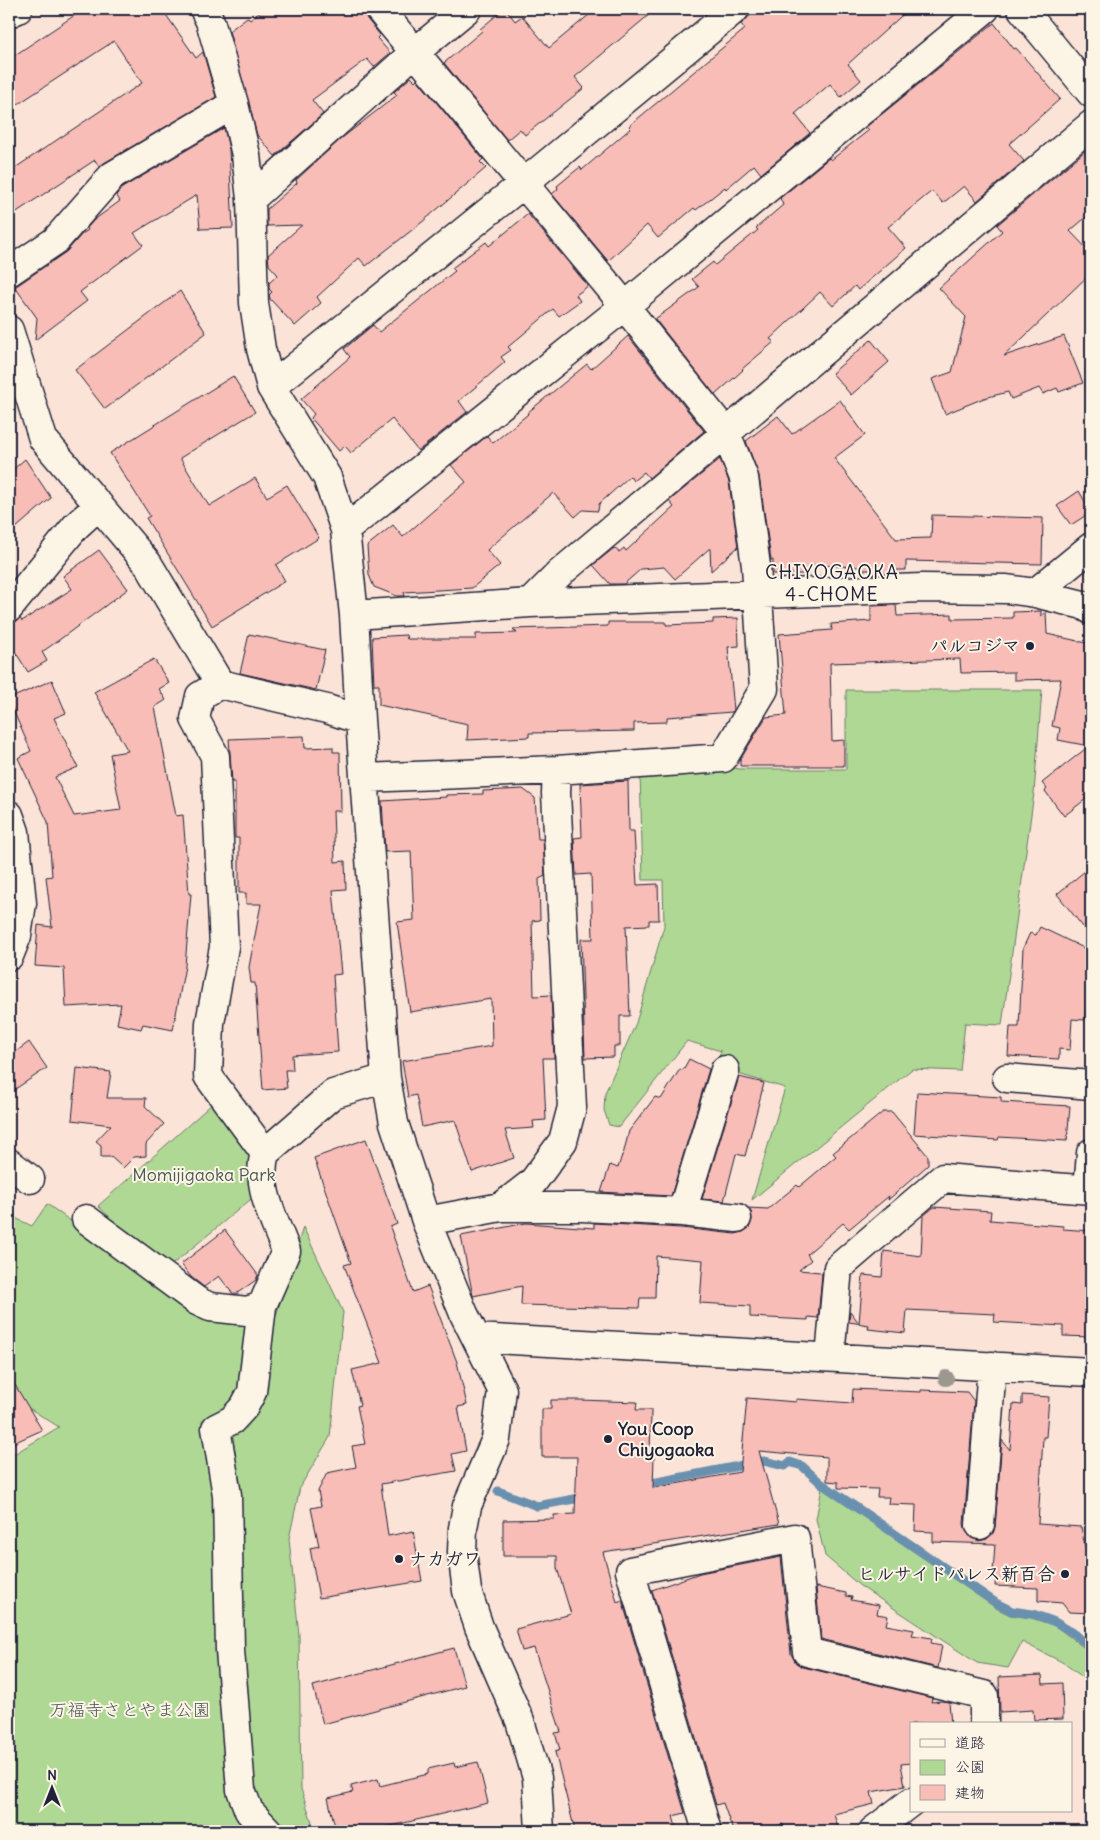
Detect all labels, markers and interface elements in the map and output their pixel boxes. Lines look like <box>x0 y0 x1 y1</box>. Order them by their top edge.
district label: CHIYOGAOKA 4-CHOME <box>765 560 899 606</box>
place label: パルコジマ <box>930 634 1020 657</box>
marker: パルコジマ <box>1024 640 1036 652</box>
park label: Momijigaoka Park <box>132 1163 276 1186</box>
place label: You Coop Chiyogaoka <box>617 1417 714 1461</box>
marker: You Coop Chiyogaoka <box>602 1433 614 1445</box>
place label: ナカガワ <box>409 1547 481 1570</box>
marker: ナカガワ <box>393 1553 405 1565</box>
place label: ヒルサイドパレス新百合 <box>858 1562 1055 1585</box>
marker: ヒルサイドパレス新百合 <box>1059 1568 1071 1580</box>
park label: 万福寺さとやま公園 <box>49 1698 211 1721</box>
legend <box>910 1722 1072 1812</box>
text: 道路 <box>955 1733 985 1752</box>
text: 公園 <box>955 1757 985 1776</box>
north arrow <box>28 1762 78 1812</box>
text: N <box>47 1766 57 1784</box>
text: 建物 <box>955 1783 985 1802</box>

